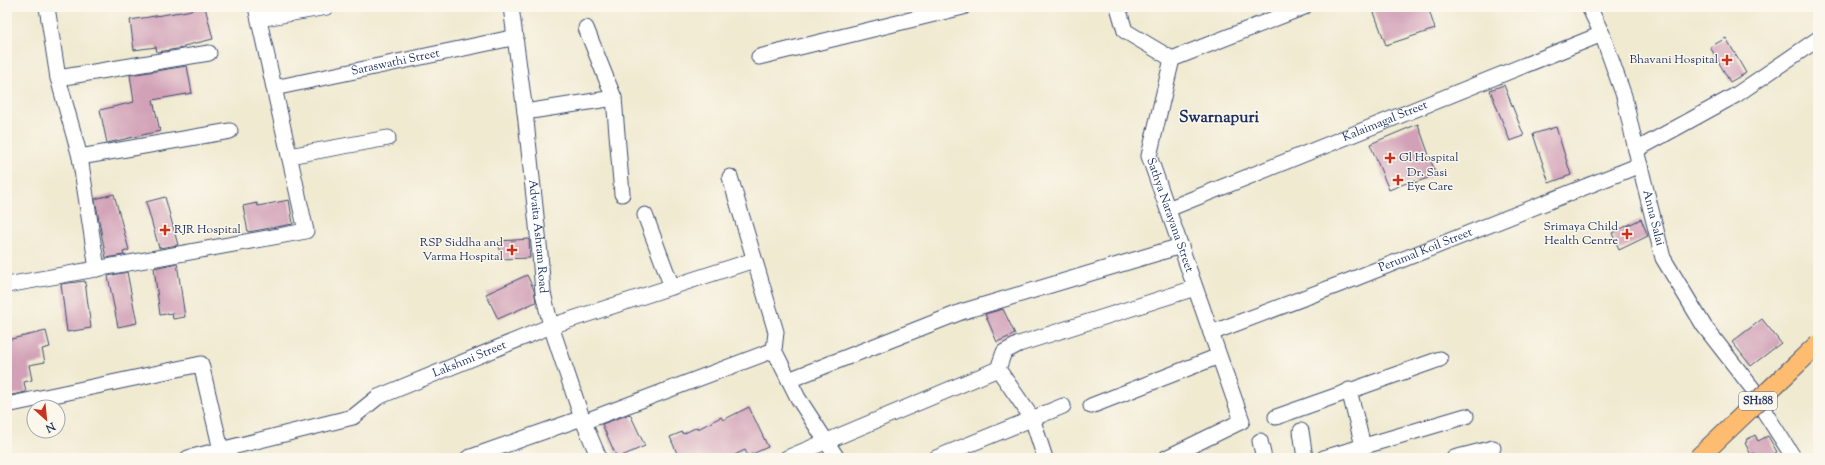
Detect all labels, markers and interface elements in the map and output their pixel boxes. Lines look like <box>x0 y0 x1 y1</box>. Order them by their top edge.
street label: Saraswathi Street <box>349 44 441 81</box>
place label: Bhavani Hospital <box>1629 51 1719 69</box>
marker: Bhavani Hospital <box>1721 54 1733 66</box>
street label: Kalaimagal Street <box>1340 96 1430 147</box>
district label: Swarnapuri <box>1179 107 1259 130</box>
place label: Gl Hospital <box>1399 149 1459 167</box>
marker: Gl Hospital <box>1384 152 1396 164</box>
street label: Sathya Narayana Street <box>1141 155 1198 275</box>
place label: Dr. Sasi Eye Care <box>1407 164 1454 196</box>
marker: Dr. Sasi Eye Care <box>1392 174 1404 186</box>
street label: Advaita Ashram Road <box>523 179 552 294</box>
street label: Anna Salai <box>1637 188 1669 248</box>
place label: Srimaya Child Health Centre <box>1543 218 1618 250</box>
place label: RJR Hospital <box>174 221 242 239</box>
street label: Perumal Koil Street <box>1376 223 1475 277</box>
marker: RJR Hospital <box>159 224 171 236</box>
marker: Srimaya Child Health Centre <box>1621 228 1633 240</box>
place label: RSP Siddha and Varma Hospital <box>420 234 504 266</box>
marker: RSP Siddha and Varma Hospital <box>506 244 518 256</box>
street label: Lakshmi Street <box>430 336 509 383</box>
road number: SH188 <box>1739 392 1777 410</box>
north arrow <box>26 399 66 439</box>
text: N <box>42 417 59 436</box>

